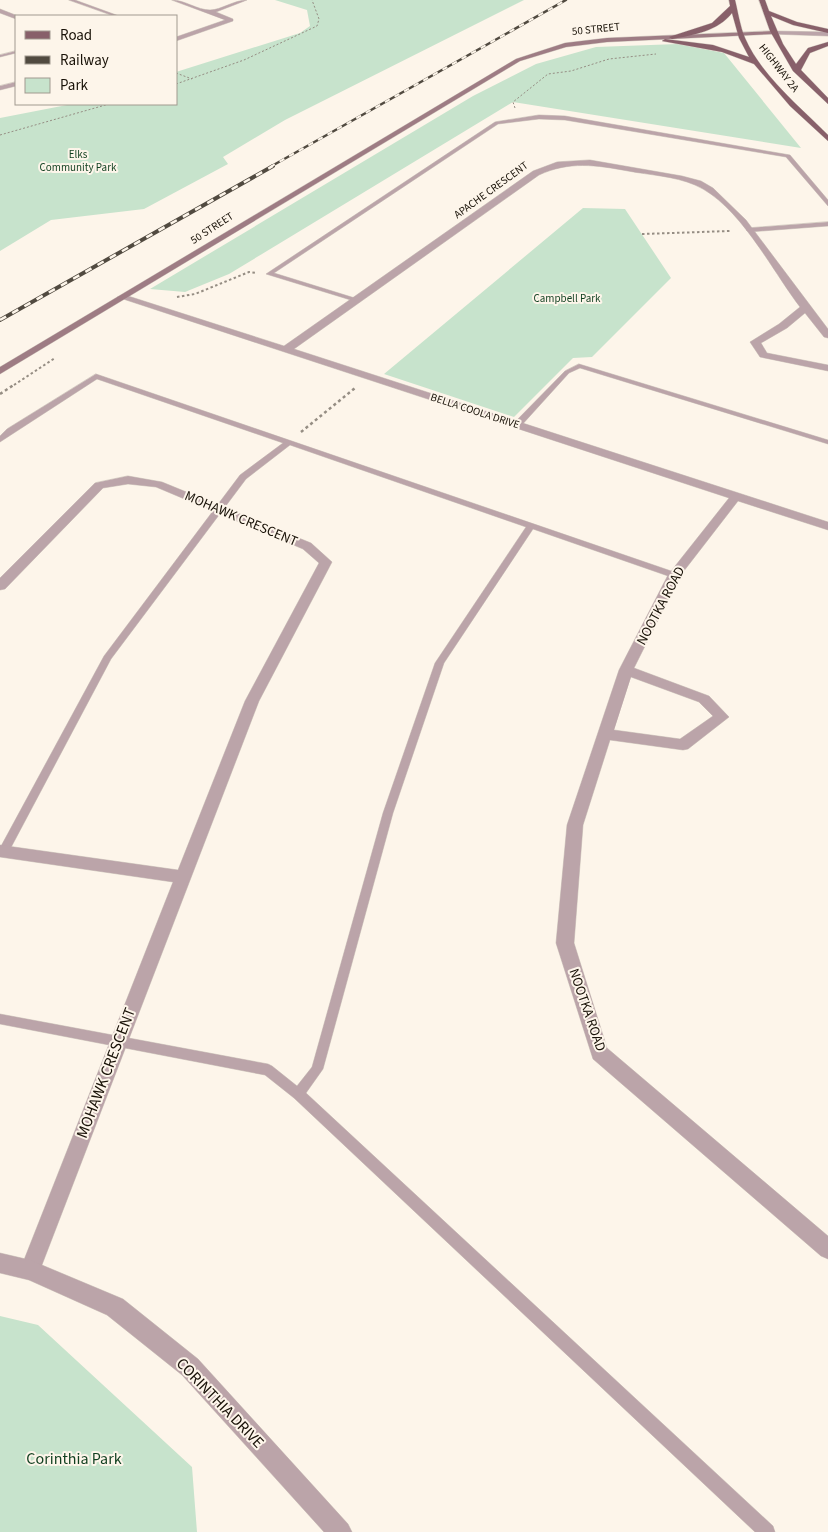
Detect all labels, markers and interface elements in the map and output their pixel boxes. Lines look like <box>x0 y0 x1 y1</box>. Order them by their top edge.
legend <box>15 15 178 105</box>
street label: 50 STREET <box>571 19 621 39</box>
text: Road <box>60 25 92 46</box>
street label: HIGHWAY 2A <box>755 41 803 95</box>
text: Railway <box>60 50 109 71</box>
text: Park <box>60 75 89 96</box>
park label: Elks Community Park <box>40 147 117 175</box>
street label: APACHE CRESCENT <box>451 158 531 222</box>
street label: 50 STREET <box>188 208 236 247</box>
park label: Campbell Park <box>534 291 601 306</box>
street label: BELLA COOLA DRIVE <box>429 390 522 433</box>
street label: MOHAWK CRESCENT <box>181 486 301 552</box>
street label: NOOTKA ROAD <box>632 563 690 649</box>
street label: NOOTKA ROAD <box>563 966 611 1054</box>
street label: MOHAWK CRESCENT <box>71 1004 141 1141</box>
street label: CORINTHIA DRIVE <box>171 1353 269 1453</box>
park label: Corinthia Park <box>26 1448 122 1470</box>

